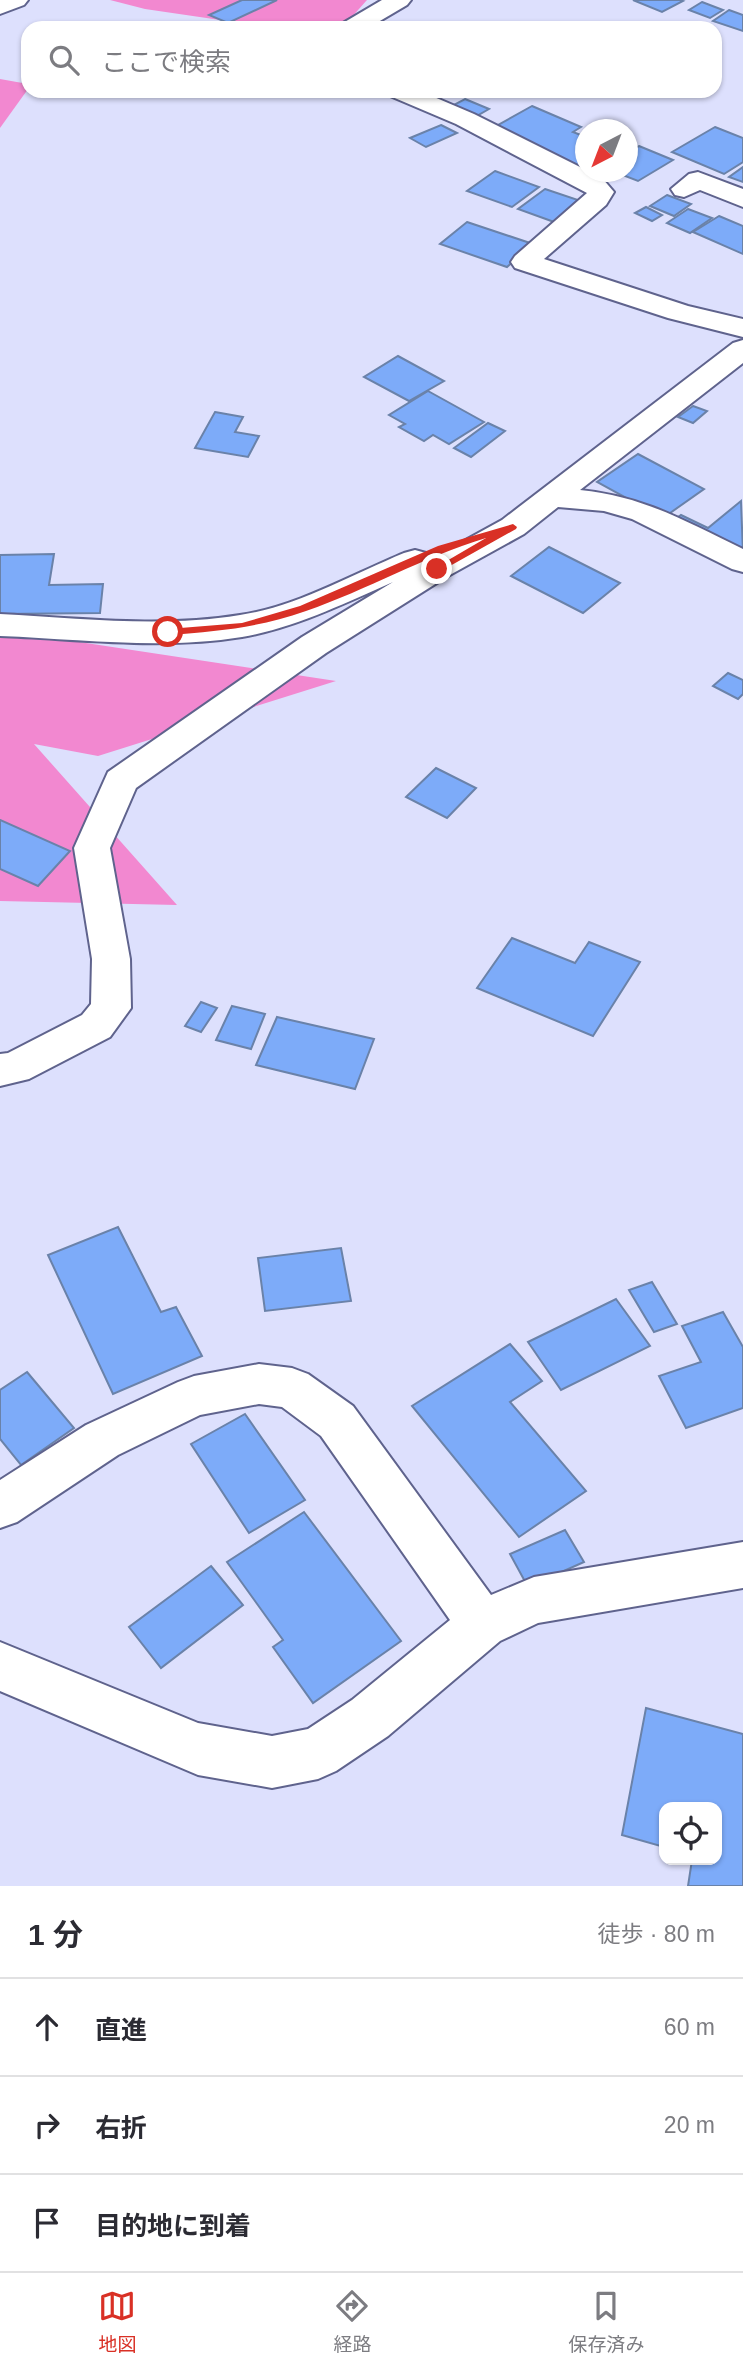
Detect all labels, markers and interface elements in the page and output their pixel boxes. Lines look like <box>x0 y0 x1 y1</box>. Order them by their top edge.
search box <box>21 21 722 98</box>
icon: search <box>45 41 83 79</box>
text: ここで検索 <box>101 47 231 77</box>
north arrow <box>575 119 638 182</box>
route end <box>421 553 452 584</box>
route start <box>152 616 183 647</box>
map controls <box>659 1802 722 1865</box>
button: locate <box>659 1802 722 1865</box>
text: 1 分 <box>28 1918 83 1951</box>
text: 徒歩 · 80 m <box>597 1921 715 1947</box>
icon: ahead <box>28 2008 66 2046</box>
text: 60 m <box>664 2014 715 2040</box>
text: 直進 <box>95 2015 147 2045</box>
icon: right <box>28 2106 66 2144</box>
text: 20 m <box>664 2112 715 2138</box>
text: 右折 <box>95 2113 147 2143</box>
icon: arrive <box>28 2204 66 2242</box>
text: 目的地に到着 <box>95 2211 251 2241</box>
tab: 地図 <box>98 2287 137 2356</box>
tab: 経路 <box>333 2287 372 2356</box>
tab: 保存済み <box>568 2287 645 2356</box>

